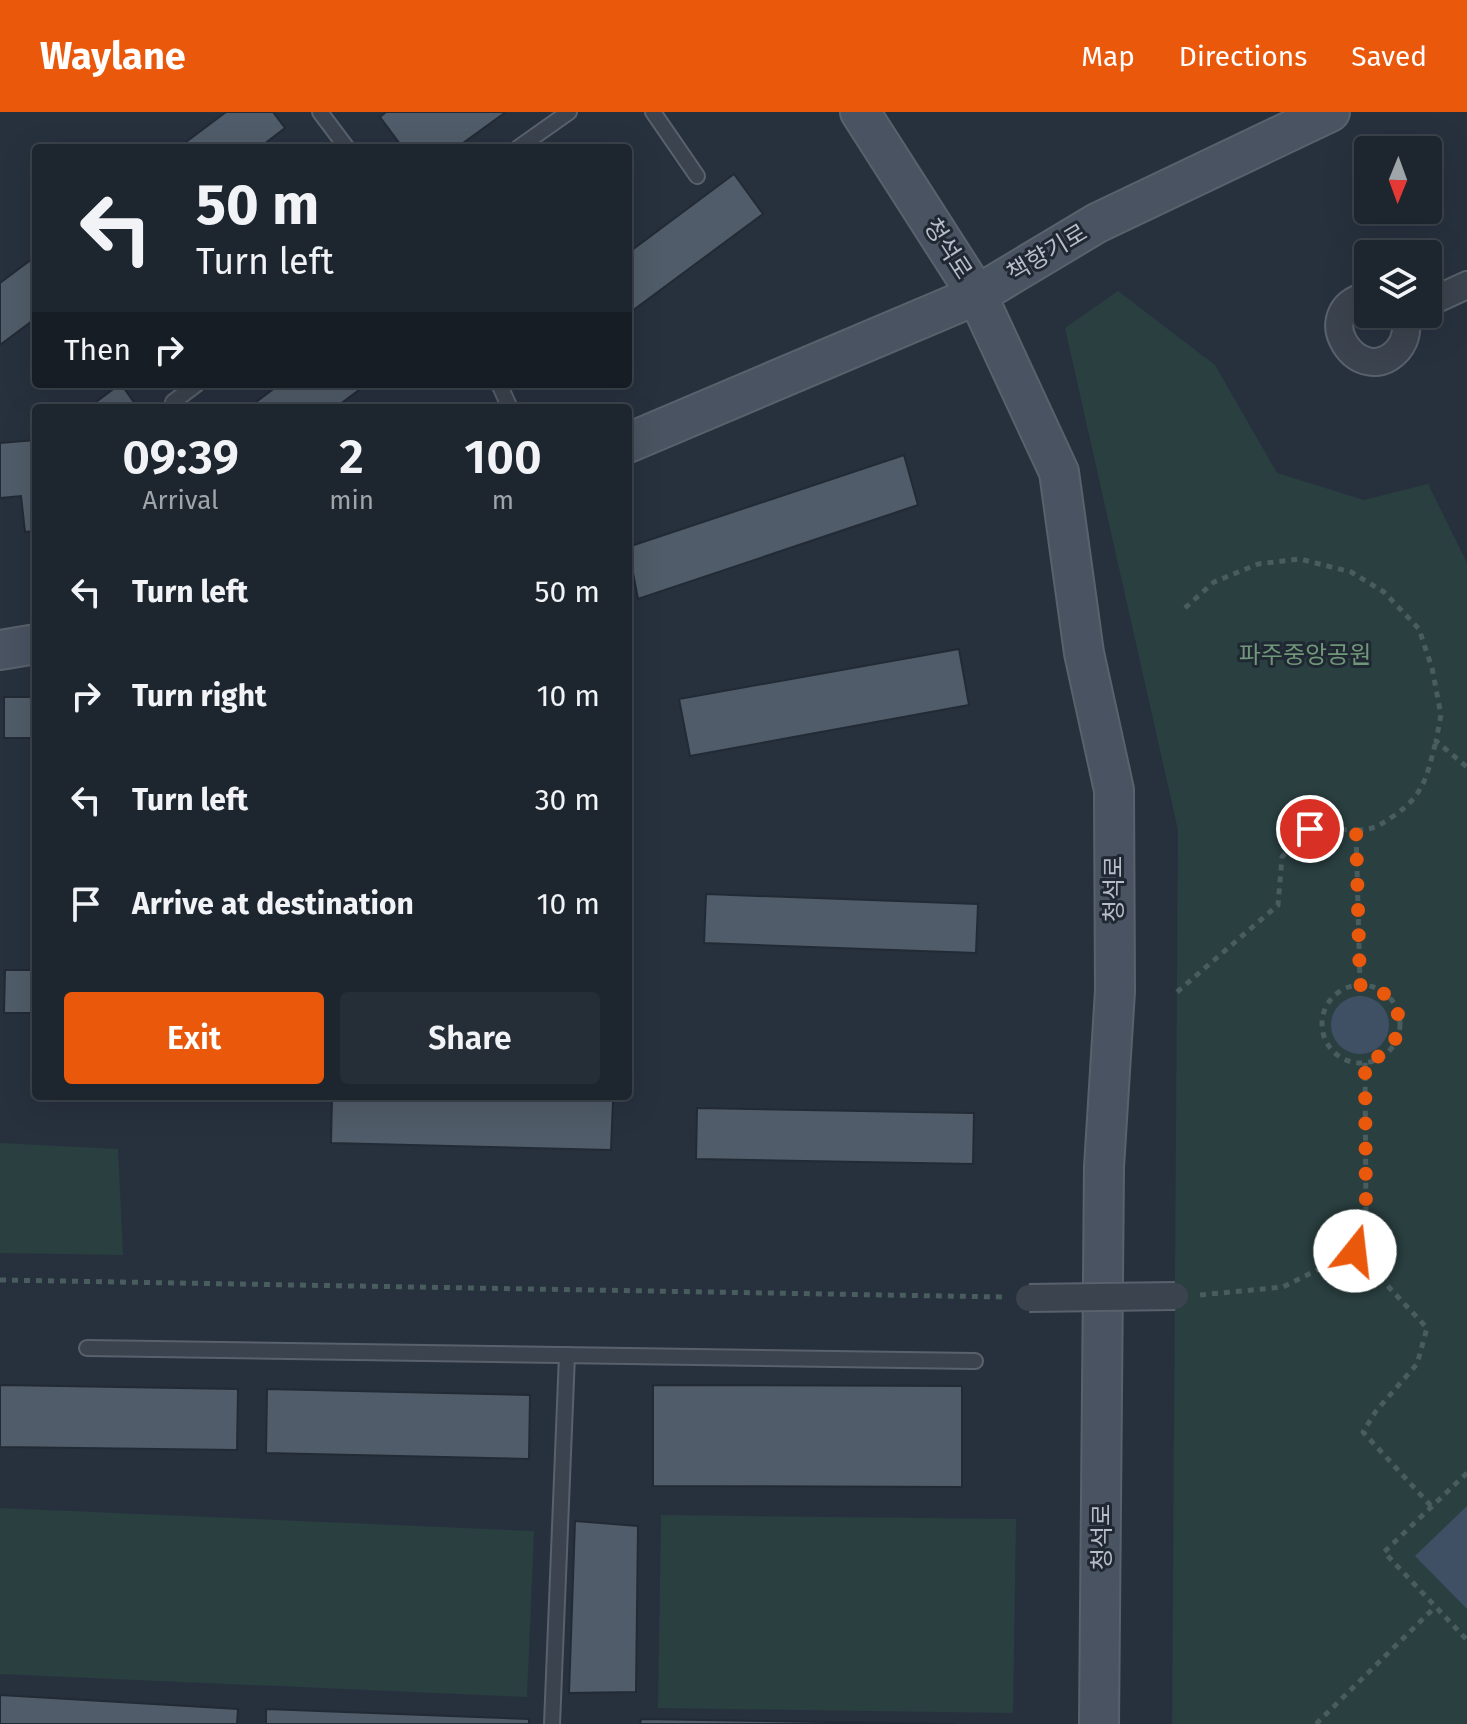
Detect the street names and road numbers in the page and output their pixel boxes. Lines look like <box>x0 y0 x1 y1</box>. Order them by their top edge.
street label: 청석로 <box>918 214 978 284</box>
street label: 책향기로 <box>1002 218 1092 288</box>
street label: 청석로 <box>1100 856 1128 922</box>
street label: 청석로 <box>1088 1504 1116 1570</box>

